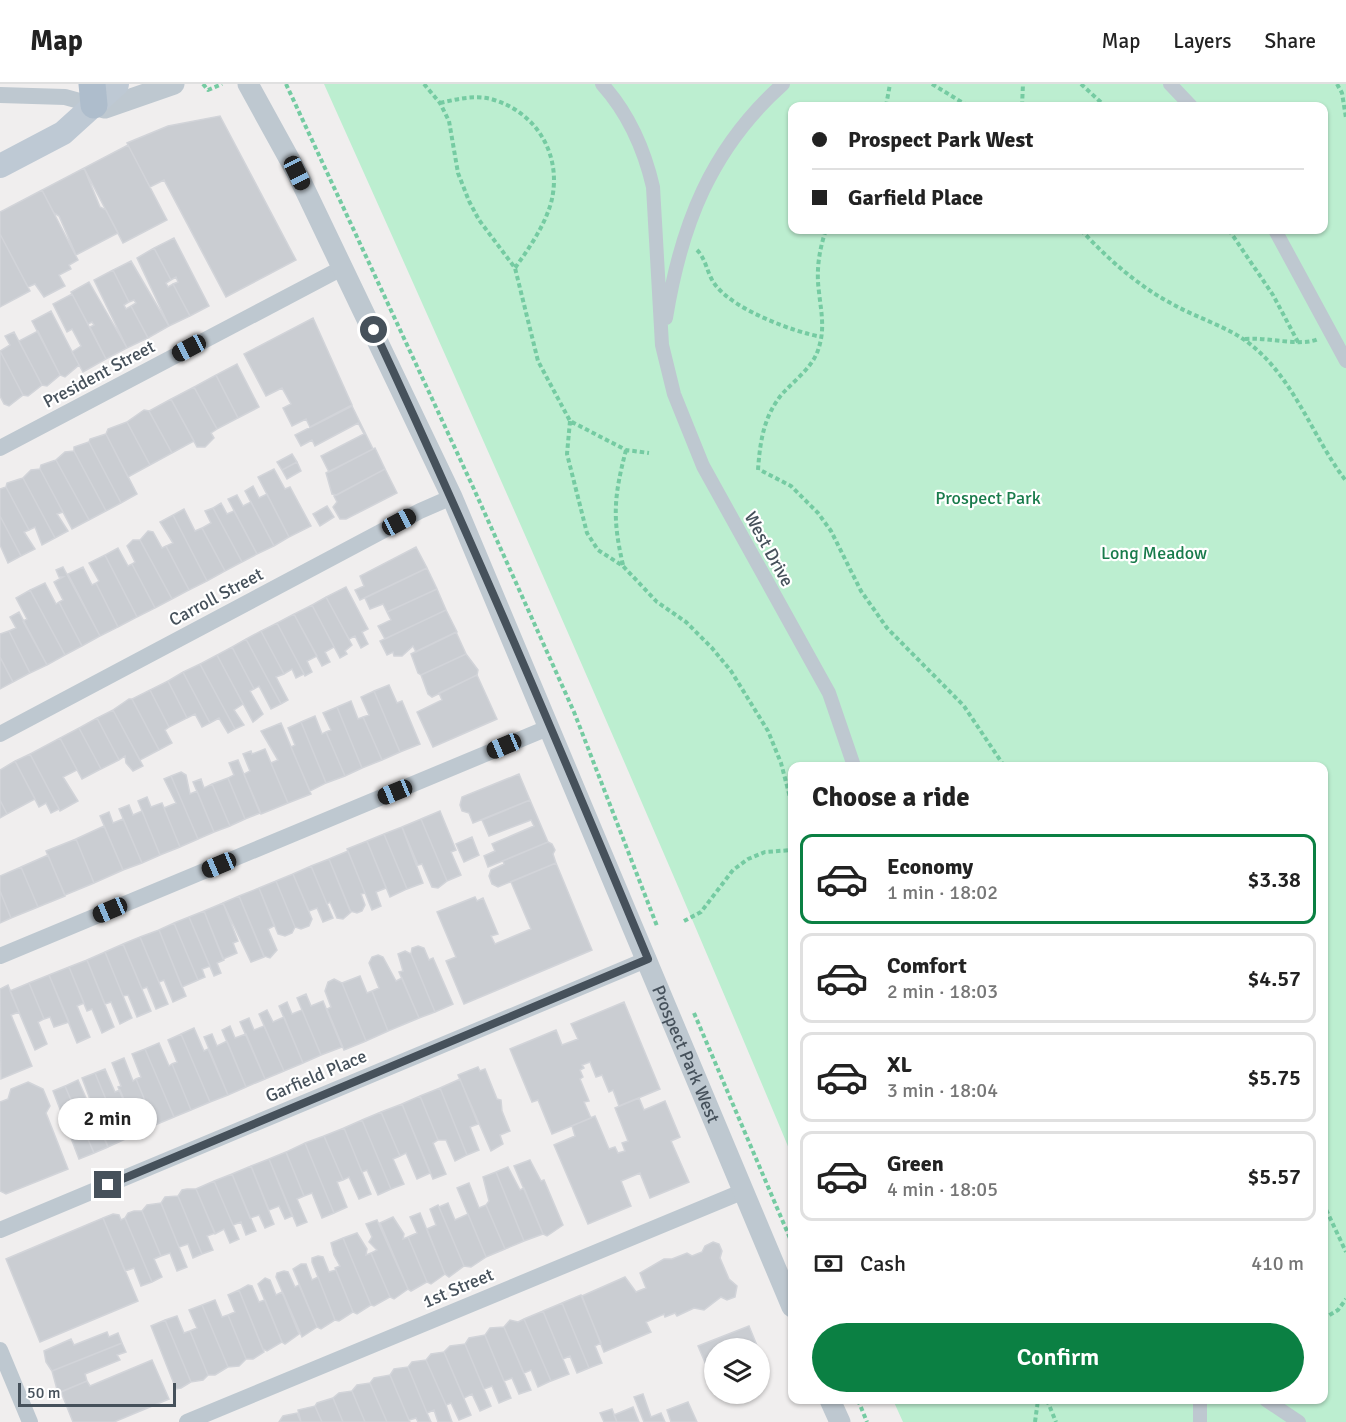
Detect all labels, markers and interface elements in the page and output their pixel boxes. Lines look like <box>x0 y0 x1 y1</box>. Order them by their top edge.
text: Map <box>30 24 83 58</box>
text: Map <box>1102 28 1140 54</box>
text: Layers <box>1173 28 1231 54</box>
text: Share <box>1264 28 1316 54</box>
text: Prospect Park West <box>848 126 1033 153</box>
car <box>281 153 313 193</box>
text: Garfield Place <box>848 184 983 211</box>
route start <box>360 316 387 343</box>
car <box>169 332 209 364</box>
street label: President Street <box>39 335 159 413</box>
park label: Prospect Park <box>935 487 1041 509</box>
car <box>379 506 419 538</box>
street label: West Drive <box>740 508 798 590</box>
park label: Long Meadow <box>1101 542 1207 564</box>
street label: Carroll Street <box>165 563 267 631</box>
car <box>484 731 524 761</box>
car <box>375 777 415 807</box>
text: Choose a ride <box>812 781 970 814</box>
car <box>199 850 239 880</box>
icon: car <box>815 852 869 906</box>
text: Economy <box>887 853 973 880</box>
text: $3.38 <box>1247 866 1301 893</box>
text: 1 min · 18:02 <box>887 880 998 905</box>
car <box>90 895 130 925</box>
icon: car <box>815 951 869 1005</box>
text: Comfort <box>887 952 967 979</box>
text: $4.57 <box>1247 965 1301 992</box>
text: 2 min · 18:03 <box>887 979 998 1004</box>
street label: Prospect Park West <box>647 982 725 1126</box>
street label: Garfield Place <box>262 1045 370 1107</box>
icon: car <box>815 1050 869 1104</box>
text: XL <box>887 1051 912 1078</box>
text: $5.75 <box>1247 1064 1301 1091</box>
text: 3 min · 18:04 <box>887 1078 998 1103</box>
callout: 2 min <box>58 1098 158 1140</box>
text: 2 min <box>84 1106 131 1131</box>
icon: car <box>815 1149 869 1203</box>
text: Green <box>887 1150 944 1177</box>
text: $5.57 <box>1247 1163 1301 1190</box>
route end <box>94 1171 121 1198</box>
text: 4 min · 18:05 <box>887 1177 998 1202</box>
icon: cash <box>812 1247 845 1280</box>
text: Cash <box>860 1250 906 1277</box>
text: 410 m <box>1251 1251 1304 1276</box>
street label: 1st Street <box>419 1263 497 1313</box>
button: Confirm <box>812 1323 1304 1392</box>
map controls <box>704 1338 770 1404</box>
button: layers <box>704 1338 770 1404</box>
scale bar <box>18 1380 176 1408</box>
text: 50 m <box>27 1383 61 1403</box>

